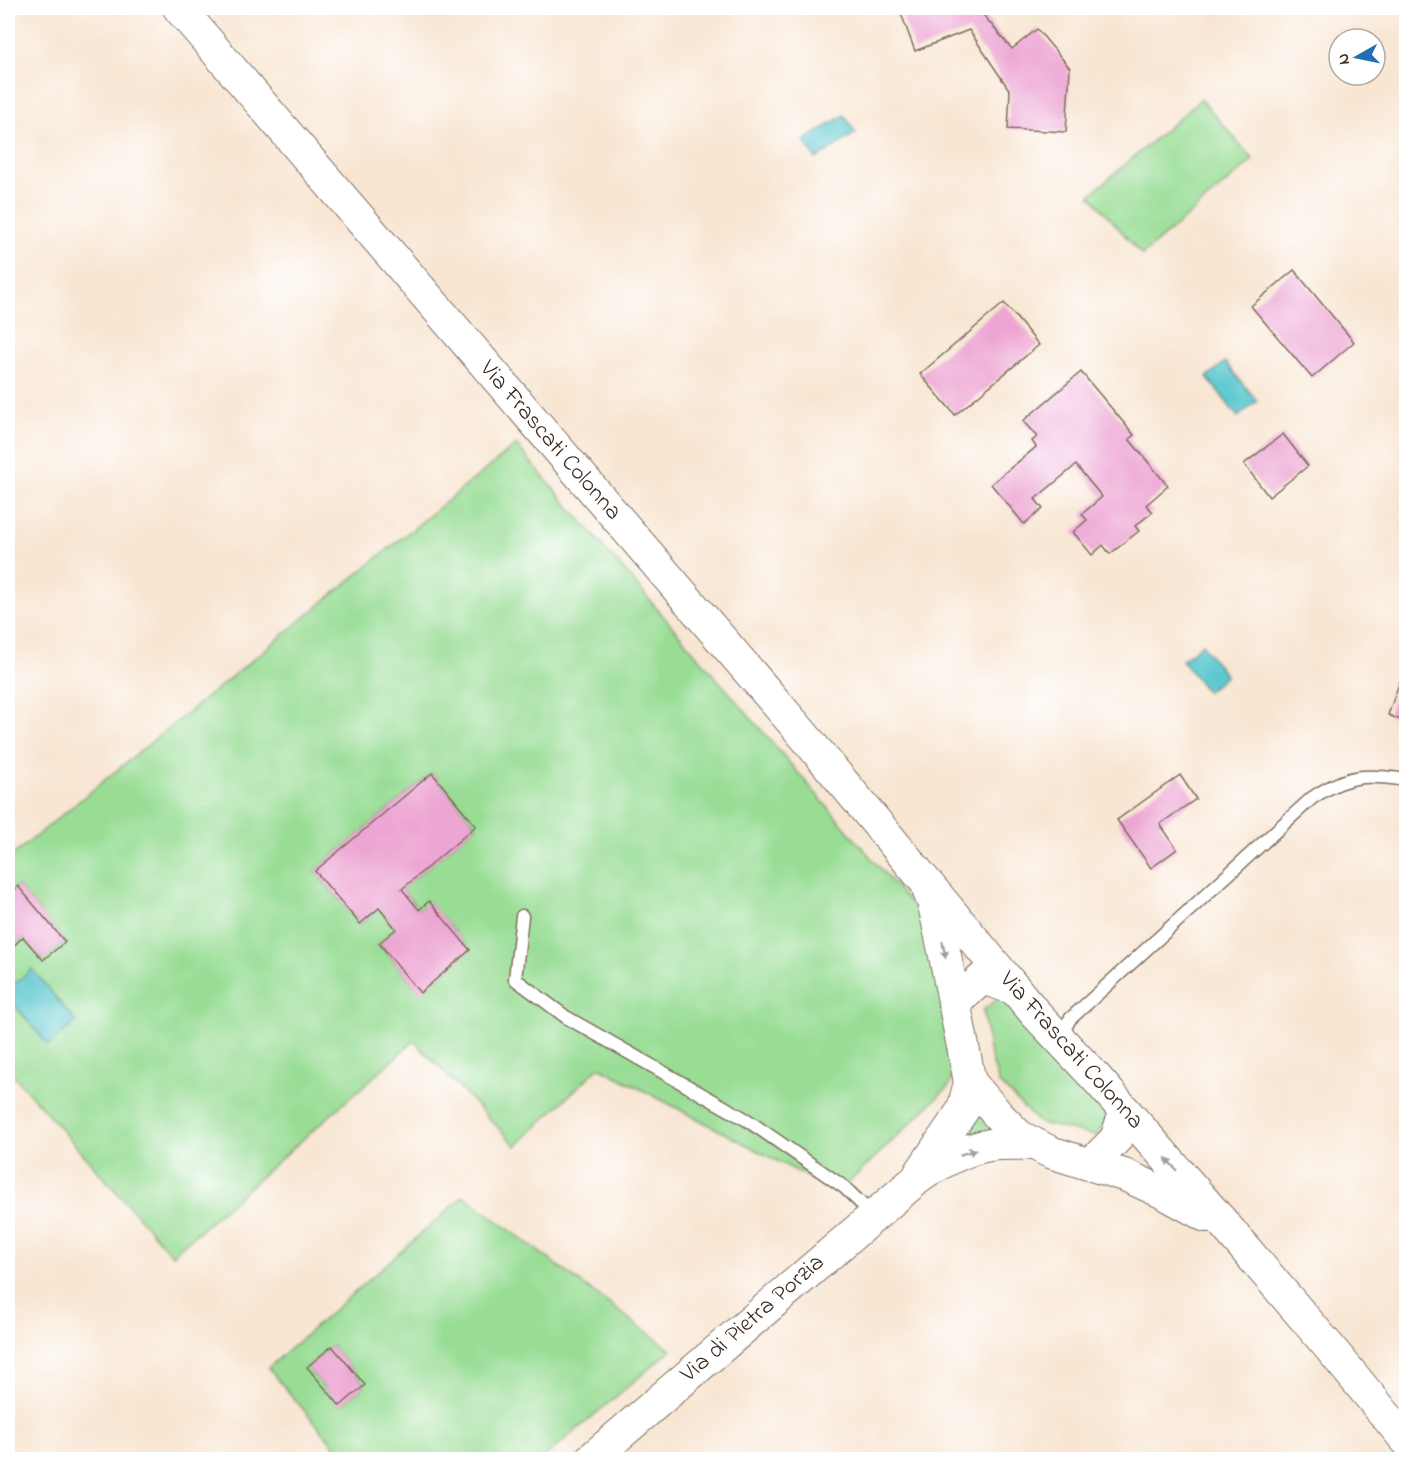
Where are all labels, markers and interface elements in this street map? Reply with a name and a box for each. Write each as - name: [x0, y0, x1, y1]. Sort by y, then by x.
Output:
- north arrow: [1327, 27, 1387, 87]
- text: N: [1331, 52, 1357, 66]
- street label: Via Frascati Colonna: [470, 353, 630, 529]
- one-way arrow: [940, 941, 949, 960]
- street label: Via Frascati Colonna: [990, 963, 1152, 1138]
- one-way arrow: [959, 1147, 977, 1156]
- one-way arrow: [1165, 1157, 1178, 1172]
- street label: Via di Pietra Porzia: [672, 1246, 833, 1392]

